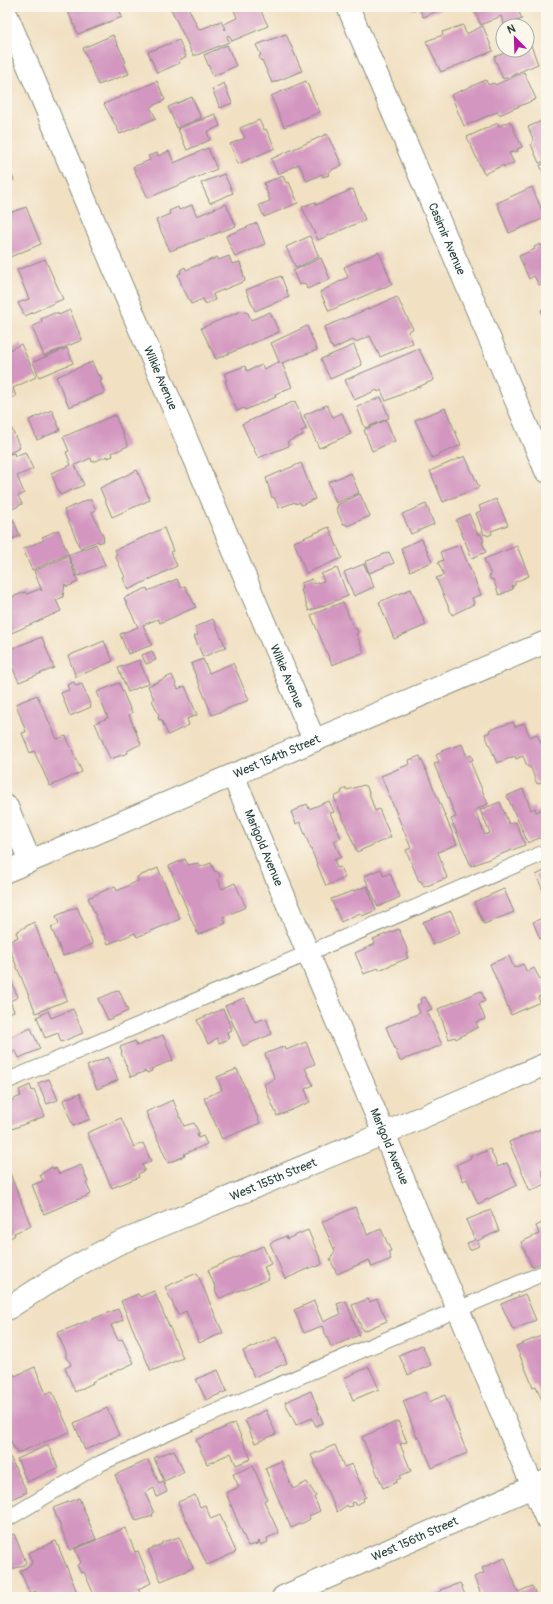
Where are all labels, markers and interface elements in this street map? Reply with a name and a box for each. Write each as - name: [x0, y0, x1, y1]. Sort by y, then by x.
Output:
- north arrow: [495, 18, 535, 58]
- text: N: [505, 22, 518, 37]
- street label: Casimir Avenue: [424, 201, 468, 277]
- street label: Wilkie Avenue: [140, 344, 180, 412]
- street label: Wilkie Avenue: [266, 642, 307, 711]
- street label: West 154th Street: [231, 732, 323, 782]
- street label: Marigold Avenue: [240, 808, 286, 889]
- street label: Marigold Avenue: [366, 1106, 412, 1187]
- street label: West 155th Street: [228, 1155, 319, 1204]
- street label: West 156th Street: [369, 1514, 461, 1565]

